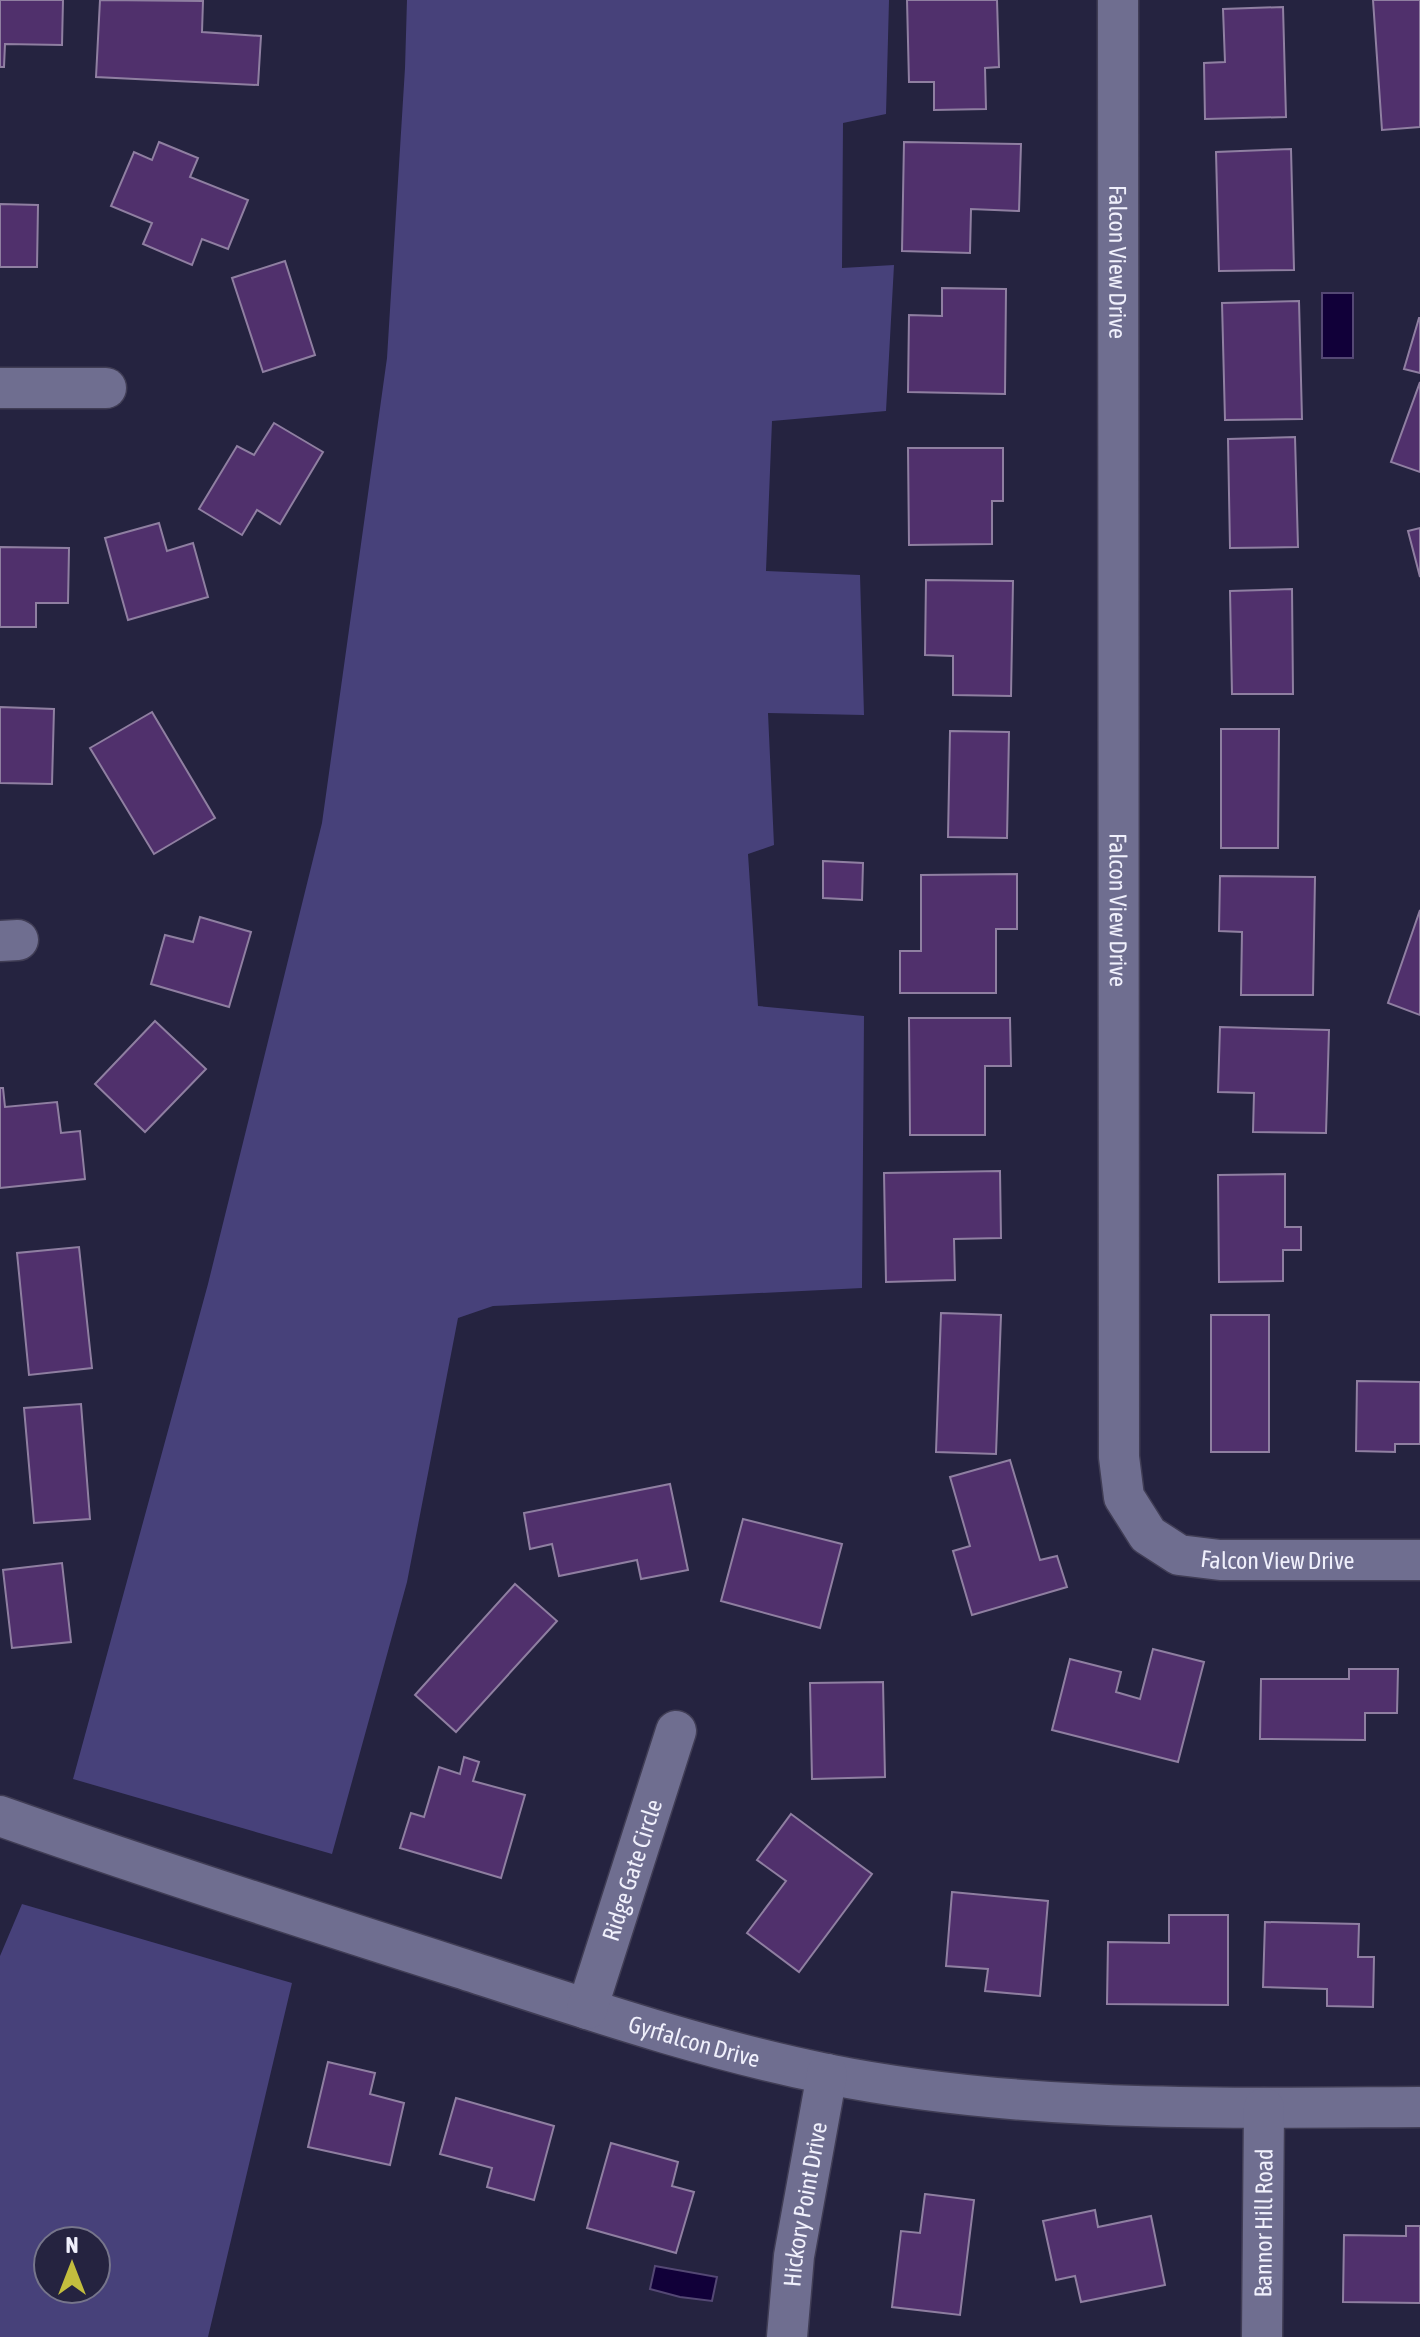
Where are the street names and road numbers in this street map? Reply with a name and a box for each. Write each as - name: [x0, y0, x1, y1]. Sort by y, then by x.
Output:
- street label: Falcon View Drive: [1105, 185, 1132, 339]
- street label: Falcon View Drive: [1105, 833, 1132, 987]
- street label: Falcon View Drive: [1199, 1544, 1354, 1574]
- street label: Ridge Gate Circle: [596, 1796, 667, 1944]
- street label: Gyrfalcon Drive: [626, 2009, 763, 2072]
- street label: Hickory Point Drive: [778, 2120, 832, 2288]
- street label: Bannor Hill Road: [1249, 2148, 1277, 2298]

